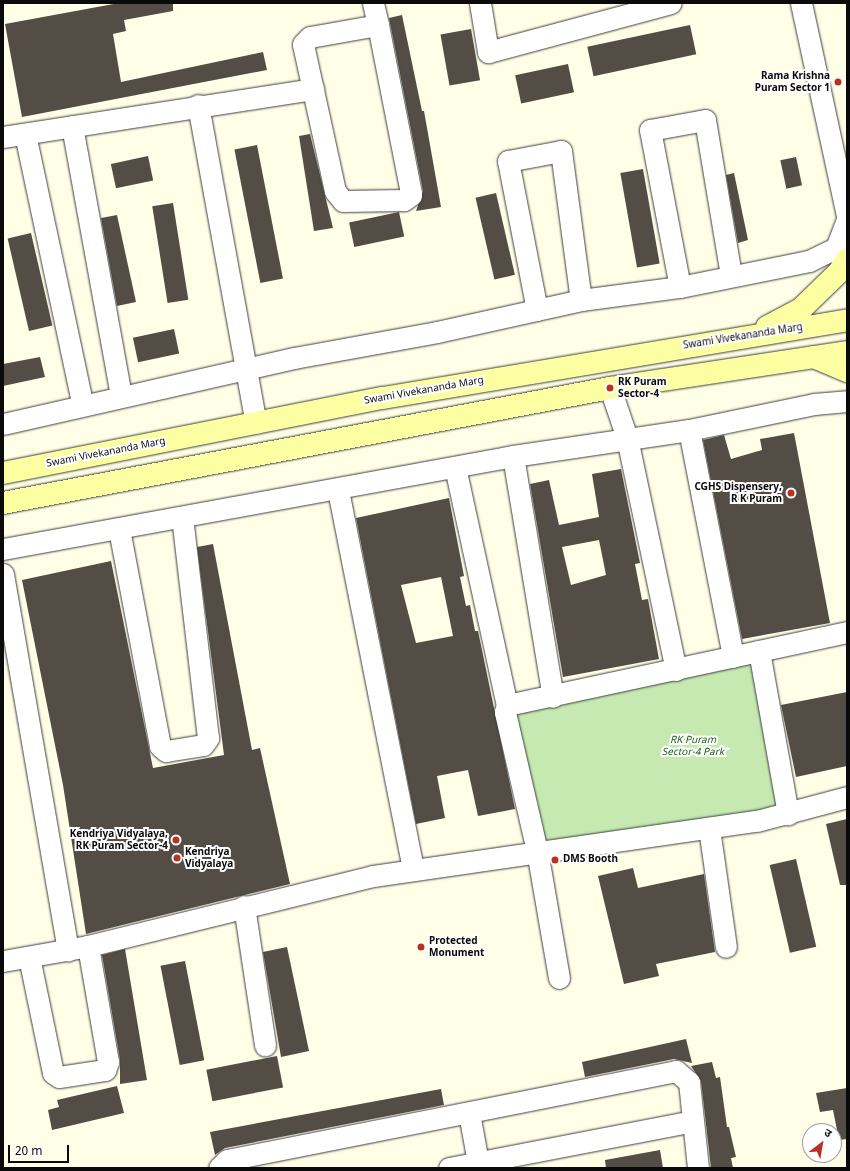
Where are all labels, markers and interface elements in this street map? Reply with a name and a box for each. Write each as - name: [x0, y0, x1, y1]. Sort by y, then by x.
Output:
- place label: Rama Krishna Puram Sector 1: [755, 70, 830, 94]
- marker: Rama Krishna Puram Sector 1: [833, 77, 843, 87]
- street label: Swami Vivekananda Marg: [682, 322, 804, 352]
- street label: Swami Vivekananda Marg: [363, 375, 485, 407]
- place label: RK Puram Sector-4: [618, 376, 666, 400]
- marker: RK Puram Sector-4: [605, 383, 615, 393]
- street label: Swami Vivekananda Marg: [46, 436, 166, 470]
- place label: CGHS Dispensery, R K Puram: [694, 481, 782, 504]
- marker: CGHS Dispensery, R K Puram: [785, 487, 797, 499]
- park label: RK Puram Sector-4 Park: [662, 734, 724, 758]
- place label: Kendriya Vidyalaya, RK Puram Sector-4: [70, 828, 168, 852]
- marker: Kendriya Vidyalaya, RK Puram Sector-4: [171, 835, 181, 845]
- place label: Kendriya Vidyalaya: [185, 846, 233, 870]
- marker: Kendriya Vidyalaya: [172, 853, 182, 863]
- place label: DMS Booth: [563, 854, 618, 866]
- marker: DMS Booth: [550, 855, 560, 865]
- place label: Protected Monument: [429, 935, 484, 958]
- marker: Protected Monument: [416, 942, 426, 952]
- north arrow: [802, 1123, 842, 1163]
- text: उ: [821, 1126, 834, 1141]
- scale bar: [10, 1137, 71, 1163]
- text: 20 m: [15, 1144, 43, 1160]

